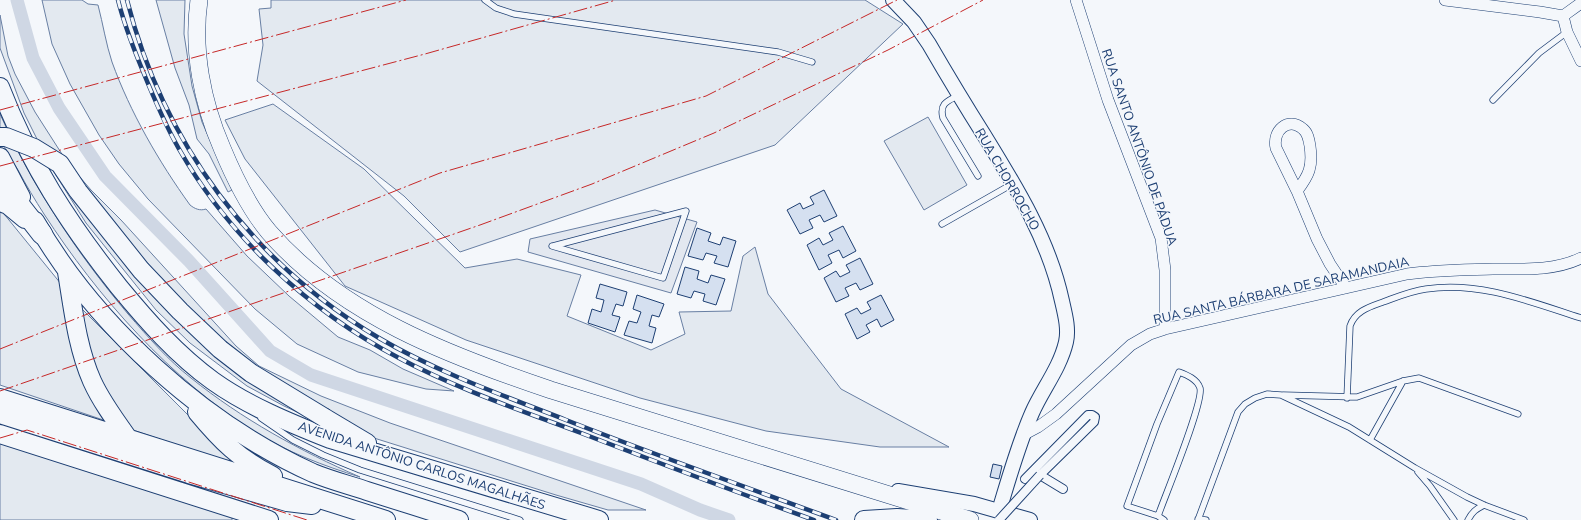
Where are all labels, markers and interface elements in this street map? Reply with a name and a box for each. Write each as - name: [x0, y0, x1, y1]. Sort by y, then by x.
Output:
- street label: RUA SANTO ANTÔNIO DE PÁDUA: [1097, 46, 1182, 249]
- street label: RUA CHORROCHO: [970, 125, 1044, 234]
- street label: RUA SANTA BÁRBARA DE SARAMANDAIA: [1151, 252, 1411, 329]
- street label: AVENIDA ANTÔNIO CARLOS MAGALHÃES: [296, 416, 548, 515]

